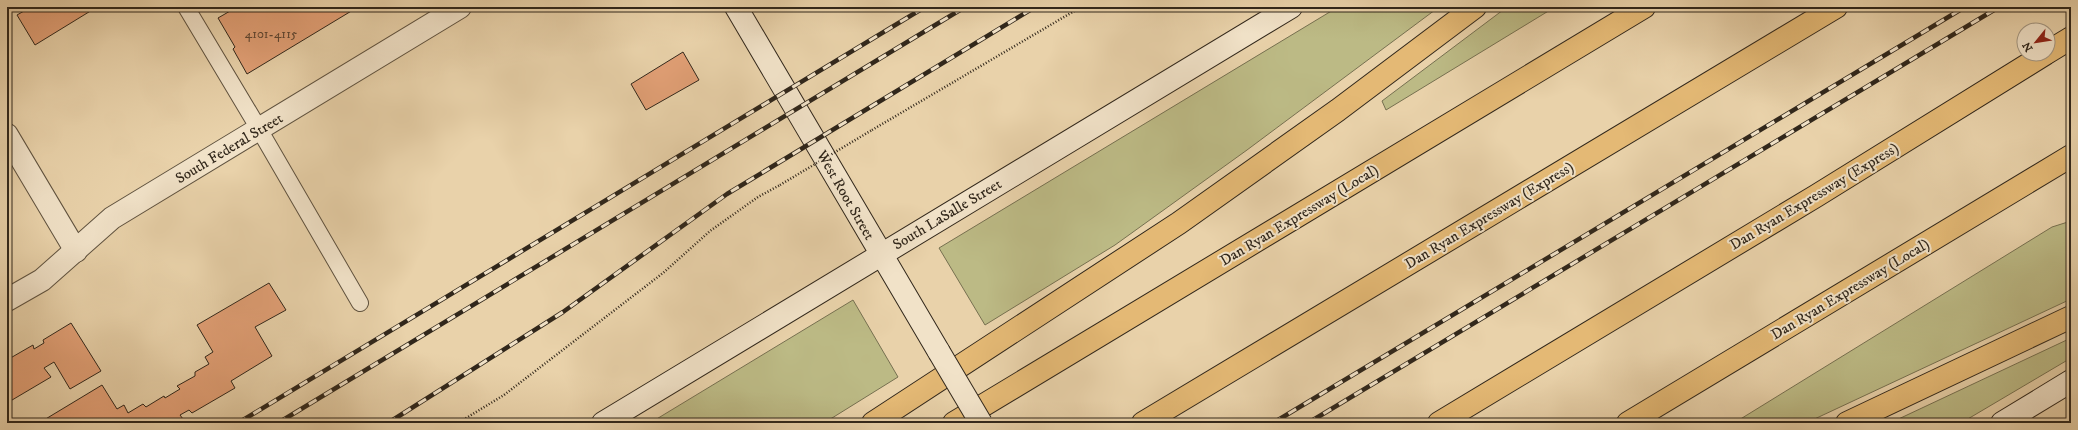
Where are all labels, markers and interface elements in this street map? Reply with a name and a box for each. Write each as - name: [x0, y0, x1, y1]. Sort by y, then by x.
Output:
- north arrow: [2016, 22, 2056, 62]
- house number: 4101-4115: [245, 26, 298, 42]
- text: N: [2020, 39, 2037, 54]
- street label: South Federal Street: [172, 109, 287, 188]
- street label: Dan Ryan Expressway (Express): [1726, 138, 1902, 254]
- street label: West Root Street: [812, 146, 879, 244]
- street label: Dan Ryan Expressway (Express): [1401, 157, 1577, 273]
- street label: Dan Ryan Expressway (Local): [1216, 160, 1382, 270]
- street label: South LaSalle Street: [889, 174, 1005, 254]
- street label: Dan Ryan Expressway (Local): [1767, 234, 1933, 344]

